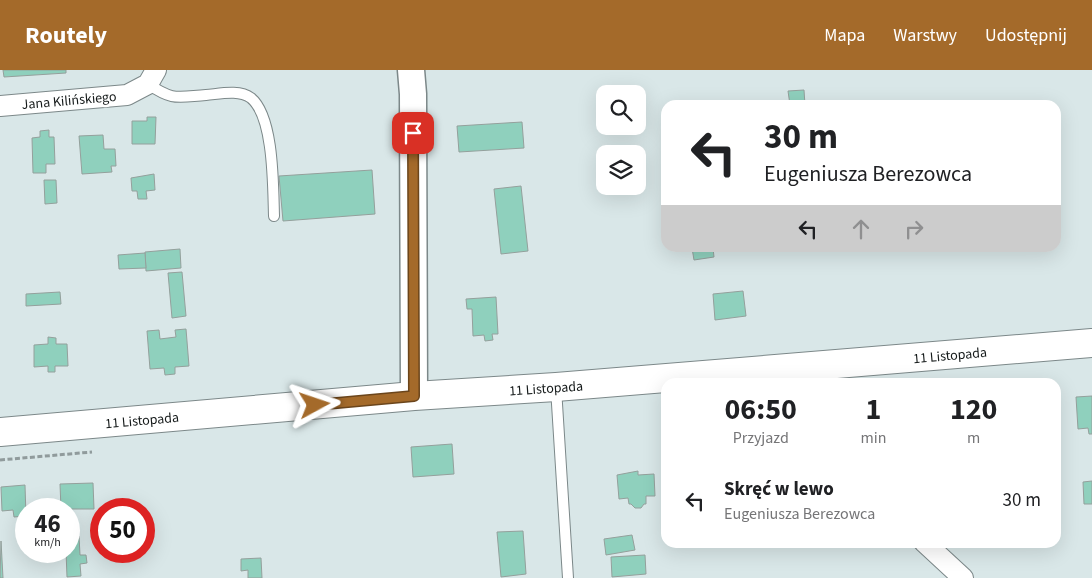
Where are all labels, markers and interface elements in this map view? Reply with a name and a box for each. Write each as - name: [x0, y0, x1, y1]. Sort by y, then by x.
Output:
- text: Routely: [25, 18, 107, 53]
- text: Mapa: [824, 23, 865, 48]
- text: Warstwy: [893, 23, 957, 48]
- text: Udostępnij: [985, 23, 1067, 48]
- map controls: [596, 85, 646, 195]
- button: search: [596, 85, 646, 135]
- street label: Jana Kilińskiego: [21, 87, 117, 115]
- pin: [392, 112, 434, 154]
- text: 30 m: [764, 112, 838, 162]
- icon: arrive: [399, 119, 427, 147]
- icon: left: [681, 120, 746, 185]
- button: layers: [596, 145, 646, 195]
- text: Eugeniusza Berezowca: [764, 158, 972, 190]
- icon: left: [794, 215, 822, 243]
- icon: ahead: [847, 215, 875, 243]
- icon: right: [900, 215, 928, 243]
- street label: 11 Listopada: [912, 343, 988, 369]
- street label: 11 Listopada: [508, 376, 584, 402]
- position arrow: [288, 378, 340, 430]
- text: 06:50: [725, 388, 797, 431]
- text: 1: [865, 388, 881, 431]
- text: 120: [950, 388, 997, 431]
- street label: 11 Listopada: [104, 408, 180, 434]
- text: Przyjazd: [733, 427, 789, 449]
- text: min: [860, 427, 886, 449]
- text: m: [967, 427, 980, 449]
- text: Skręć w lewo: [724, 476, 834, 503]
- icon: left: [681, 487, 709, 515]
- text: 30 m: [1003, 487, 1041, 514]
- speed limit sign: 50: [90, 498, 155, 563]
- text: Eugeniusza Berezowca: [724, 503, 875, 525]
- text: 46: [34, 506, 61, 542]
- text: km/h: [34, 534, 61, 551]

